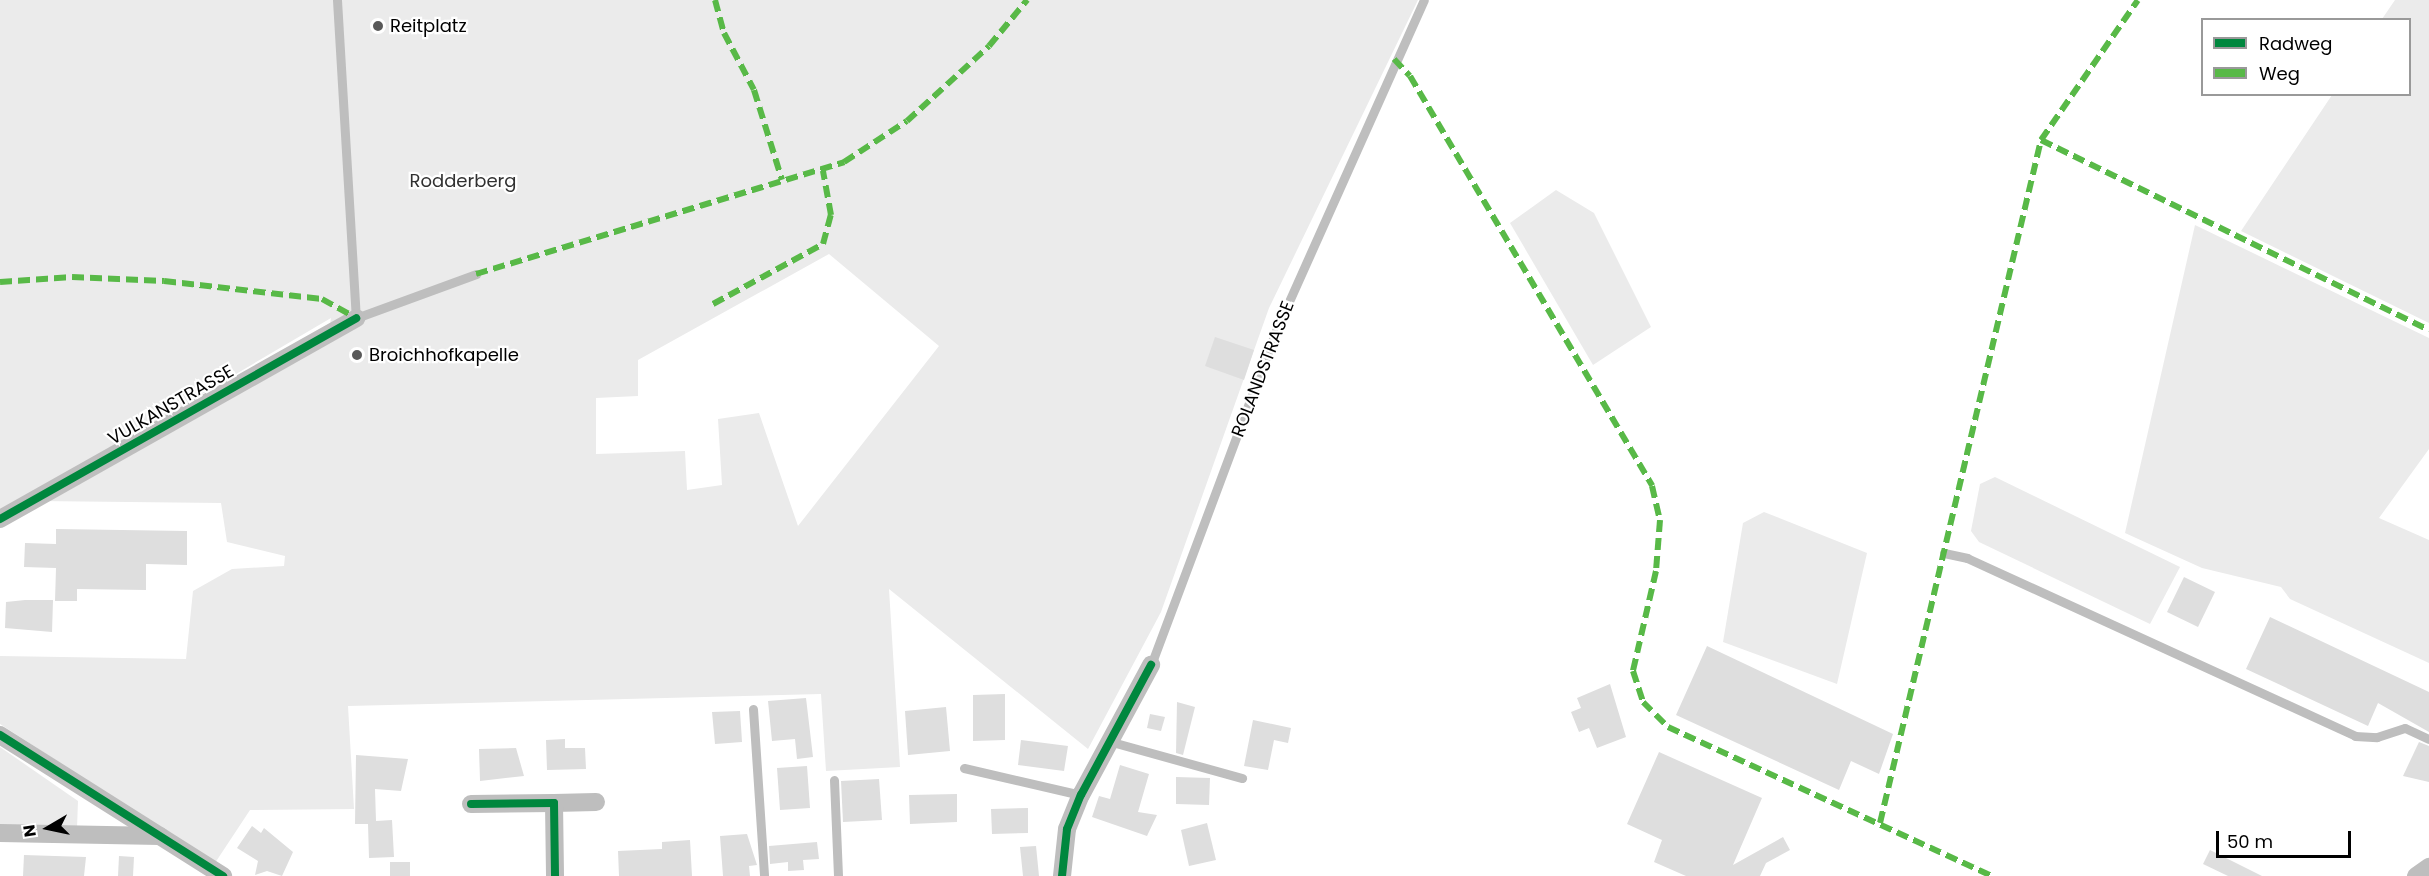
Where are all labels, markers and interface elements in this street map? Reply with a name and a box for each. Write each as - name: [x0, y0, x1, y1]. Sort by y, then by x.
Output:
- place label: Reitplatz: [390, 15, 467, 37]
- legend: [2201, 18, 2411, 96]
- marker: Reitplatz: [371, 19, 385, 33]
- text: Radweg: [2259, 31, 2332, 56]
- text: Weg: [2259, 61, 2300, 86]
- park label: Rodderberg: [410, 170, 516, 192]
- street label: ROLANDSTRASSE: [1227, 298, 1299, 440]
- place label: Broichhofkapelle: [369, 344, 519, 366]
- marker: Broichhofkapelle: [350, 348, 364, 362]
- street label: VULKANSTRASSE: [104, 360, 238, 450]
- north arrow: [18, 798, 78, 858]
- scale bar: [2219, 819, 2354, 857]
- text: N: [17, 823, 42, 839]
- text: 50 m: [2227, 829, 2273, 854]

